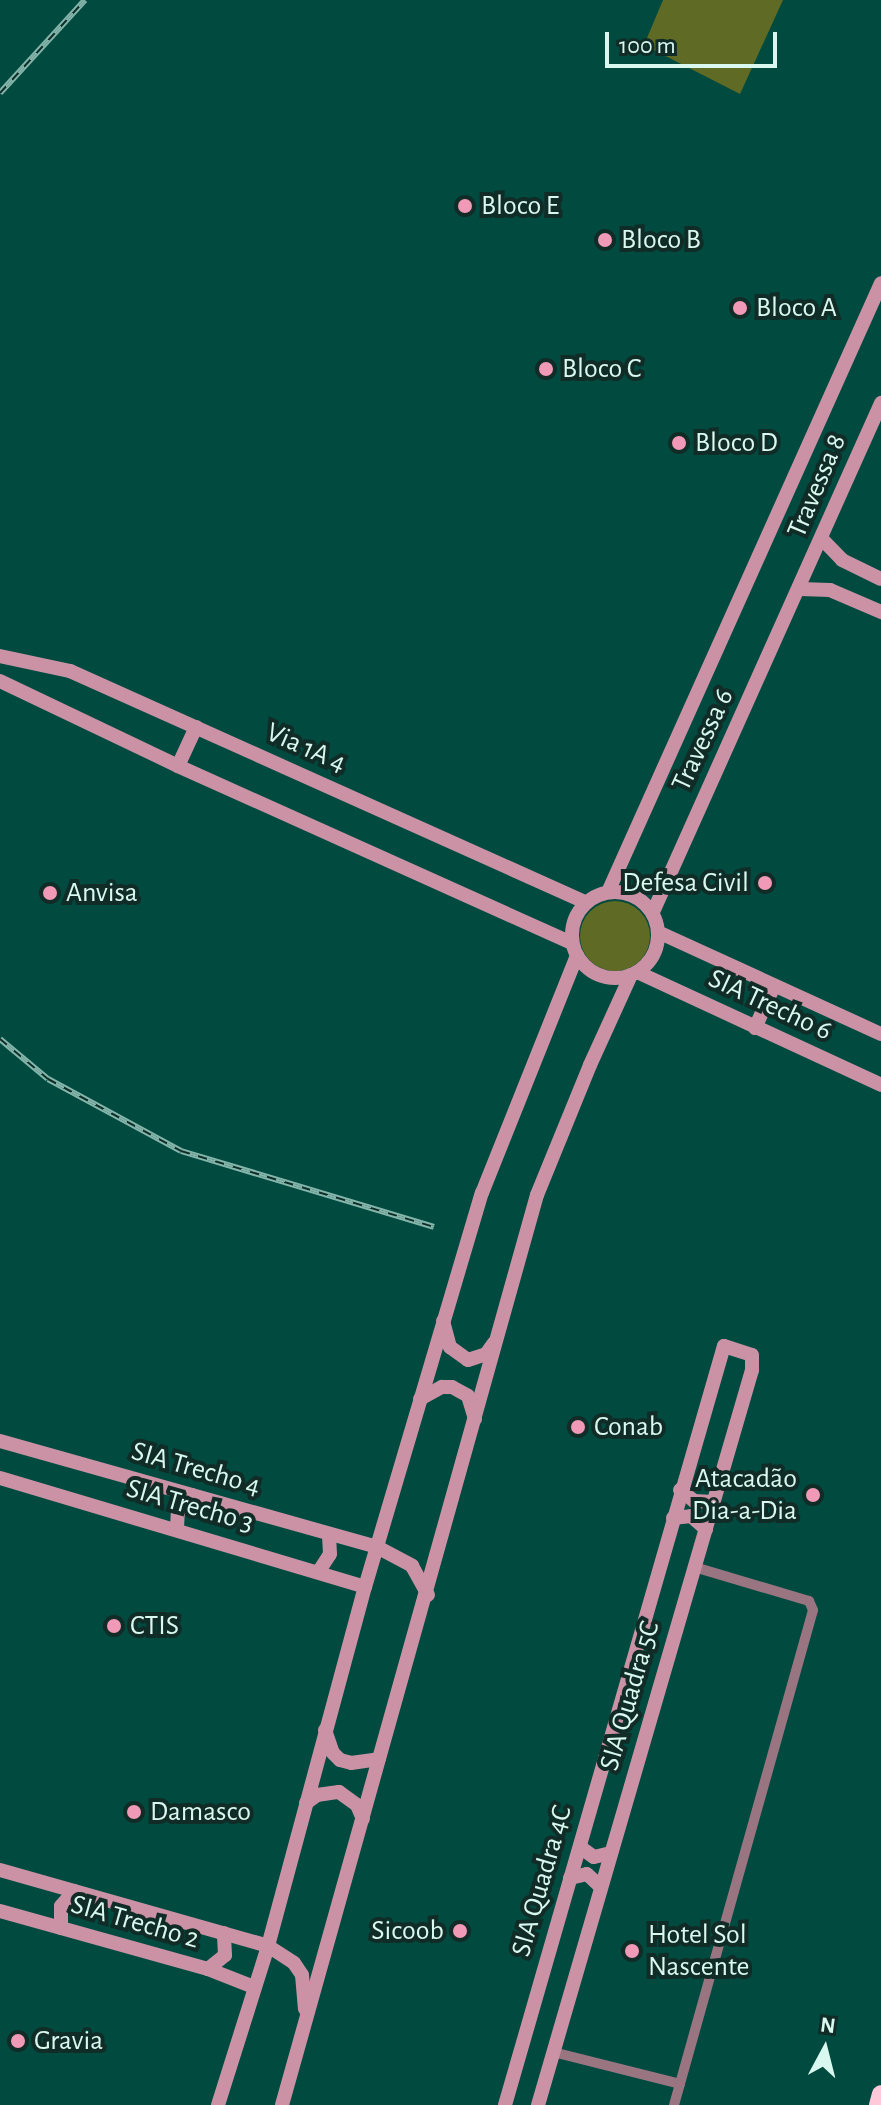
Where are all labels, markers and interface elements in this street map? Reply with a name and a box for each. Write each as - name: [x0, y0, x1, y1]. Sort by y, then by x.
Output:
- scale bar: [609, 16, 781, 66]
- text: 100 m: [619, 34, 676, 58]
- place label: Bloco E: [481, 189, 559, 223]
- marker: Bloco E: [456, 197, 474, 215]
- place label: Bloco B: [621, 223, 701, 257]
- marker: Bloco B: [596, 231, 614, 249]
- place label: Bloco A: [756, 291, 837, 325]
- marker: Bloco A: [731, 299, 749, 317]
- place label: Bloco C: [562, 352, 641, 386]
- marker: Bloco C: [537, 360, 555, 378]
- place label: Bloco D: [695, 426, 778, 460]
- street label: Travessa 8: [780, 429, 854, 543]
- marker: Bloco D: [670, 434, 688, 452]
- street label: Travessa 6: [665, 683, 741, 797]
- street label: Via 1A 4: [261, 716, 351, 780]
- place label: Defesa Civil: [622, 866, 749, 900]
- marker: Defesa Civil: [756, 874, 774, 892]
- place label: Anvisa: [66, 876, 138, 910]
- marker: Anvisa: [41, 884, 59, 902]
- street label: SIA Trecho 6: [703, 962, 837, 1048]
- place label: Conab: [594, 1410, 663, 1444]
- marker: Conab: [569, 1418, 587, 1436]
- street label: SIA Trecho 4: [128, 1435, 264, 1503]
- place label: Atacadão Dia-a-Dia: [692, 1462, 797, 1528]
- street label: SIA Trecho 3: [123, 1472, 257, 1540]
- marker: Atacadão Dia-a-Dia: [804, 1486, 822, 1504]
- place label: CTIS: [130, 1609, 179, 1643]
- marker: CTIS: [105, 1617, 123, 1635]
- street label: SIA Quadra 5C: [593, 1618, 667, 1774]
- place label: Damasco: [150, 1795, 251, 1829]
- street label: SIA Quadra 4C: [504, 1802, 580, 1960]
- marker: Damasco: [125, 1803, 143, 1821]
- street label: SIA Trecho 2: [67, 1888, 203, 1956]
- place label: Sicoob: [371, 1914, 444, 1948]
- place label: Hotel Sol Nascente: [648, 1918, 749, 1984]
- marker: Sicoob: [451, 1922, 469, 1940]
- marker: Hotel Sol Nascente: [623, 1942, 641, 1960]
- north arrow: [785, 2009, 865, 2089]
- text: N: [819, 2013, 837, 2037]
- place label: Gravia: [34, 2024, 103, 2058]
- marker: Gravia: [9, 2032, 27, 2050]

